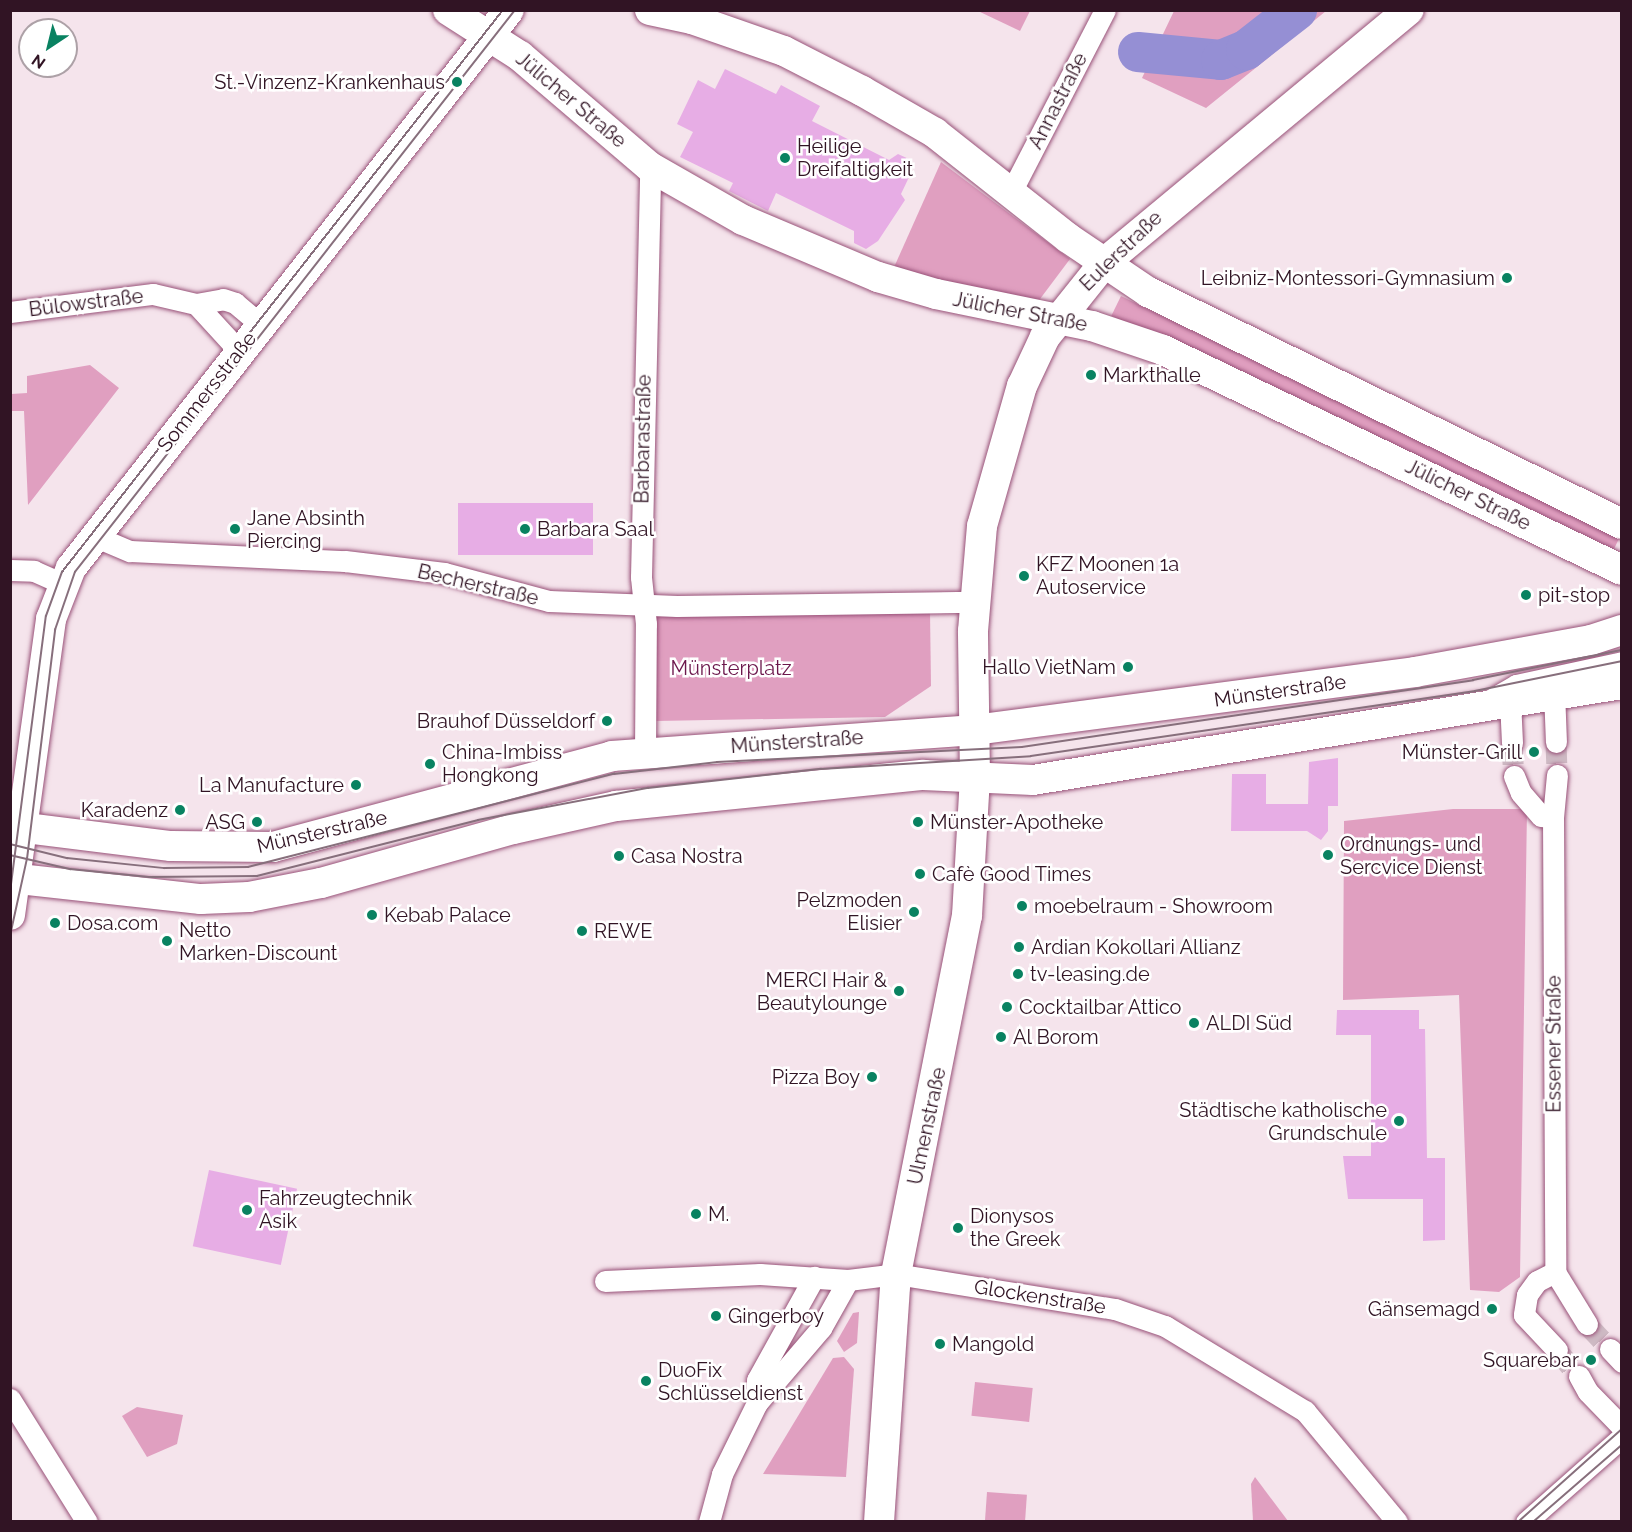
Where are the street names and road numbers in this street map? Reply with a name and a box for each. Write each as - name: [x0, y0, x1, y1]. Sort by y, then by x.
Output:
- street label: Jülicher Straße: [511, 47, 631, 153]
- street label: Annastraße: [1024, 49, 1092, 153]
- street label: Eulerstraße: [1075, 206, 1167, 296]
- street label: Bülowstraße: [27, 284, 145, 322]
- street label: Jülicher Straße: [950, 287, 1090, 337]
- street label: Sommersstraße: [153, 327, 261, 457]
- street label: Barbarastraße: [630, 374, 656, 504]
- street label: Jülicher Straße: [1401, 454, 1535, 536]
- street label: Becherstraße: [415, 559, 541, 611]
- street label: Münsterstraße: [1212, 670, 1348, 712]
- street label: Münsterstraße: [730, 725, 864, 759]
- street label: Münsterstraße: [254, 805, 390, 859]
- street label: Essener Straße: [1542, 975, 1566, 1113]
- street label: Ulmenstraße: [903, 1065, 951, 1187]
- street label: Glockenstraße: [972, 1275, 1108, 1319]

